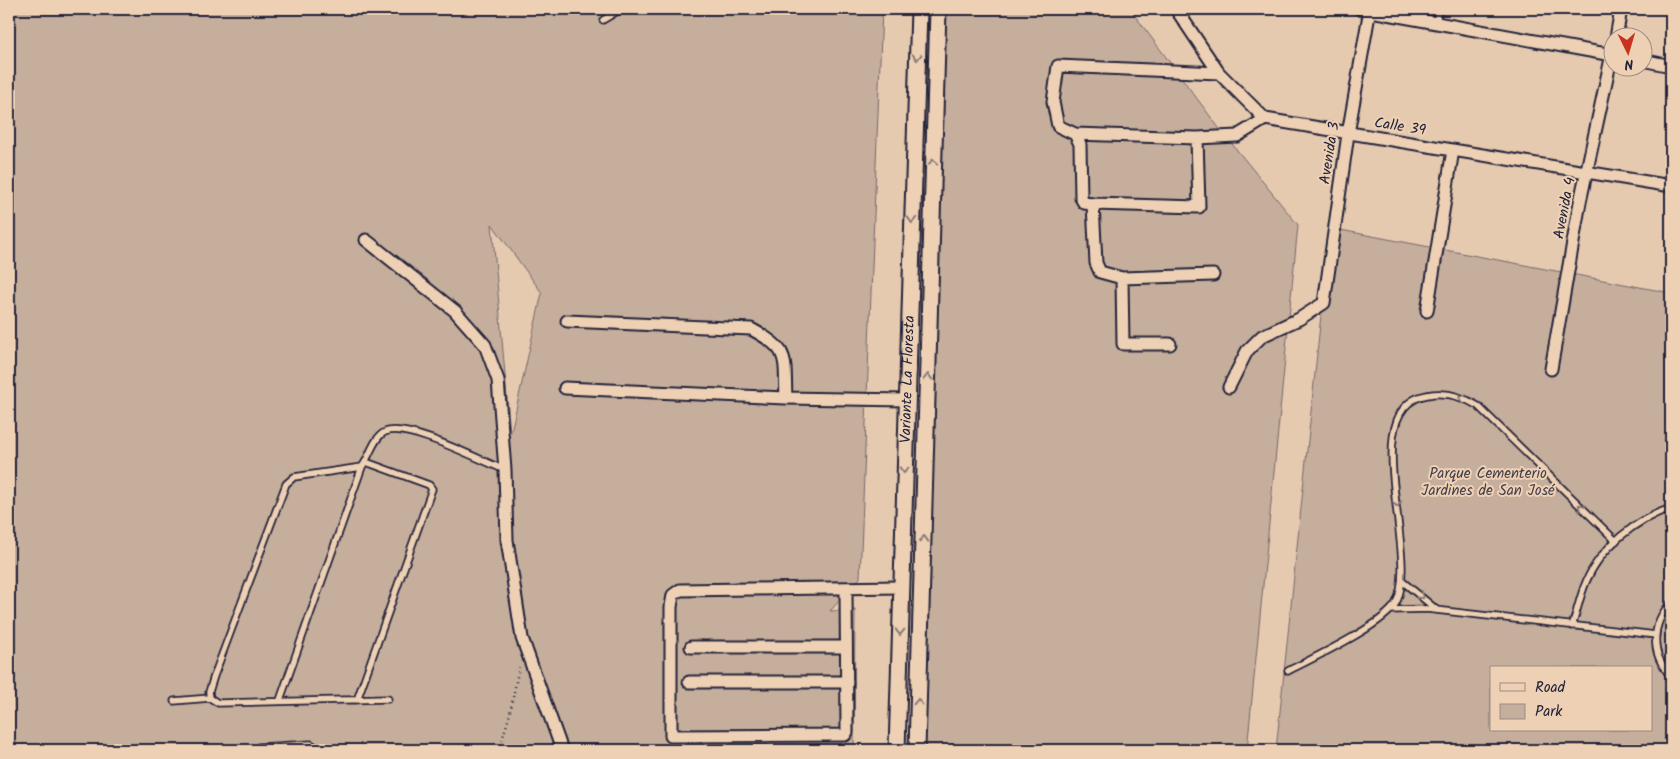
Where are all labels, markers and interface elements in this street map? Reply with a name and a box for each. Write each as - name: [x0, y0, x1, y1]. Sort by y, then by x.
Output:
- north arrow: [1602, 28, 1652, 78]
- text: N: [1624, 53, 1634, 75]
- one-way arrow: [912, 54, 923, 62]
- street label: Calle 39: [1372, 111, 1428, 143]
- street label: Avenida 3: [1313, 120, 1347, 186]
- one-way arrow: [928, 157, 939, 165]
- street label: Avenida 4: [1547, 175, 1583, 241]
- one-way arrow: [906, 216, 917, 224]
- street label: Variante La Floresta: [894, 315, 922, 443]
- one-way arrow: [923, 372, 933, 380]
- one-way arrow: [1458, 394, 1467, 404]
- park label: Parque Cementerio Jardines de San José: [1421, 462, 1556, 503]
- one-way arrow: [899, 466, 909, 474]
- one-way arrow: [1391, 500, 1402, 508]
- one-way arrow: [1578, 504, 1587, 513]
- one-way arrow: [918, 535, 929, 543]
- one-way arrow: [1415, 591, 1424, 600]
- one-way arrow: [894, 628, 905, 636]
- legend: [1490, 666, 1652, 732]
- text: Road: [1535, 676, 1566, 700]
- one-way arrow: [913, 697, 923, 705]
- text: Park: [1535, 700, 1563, 724]

